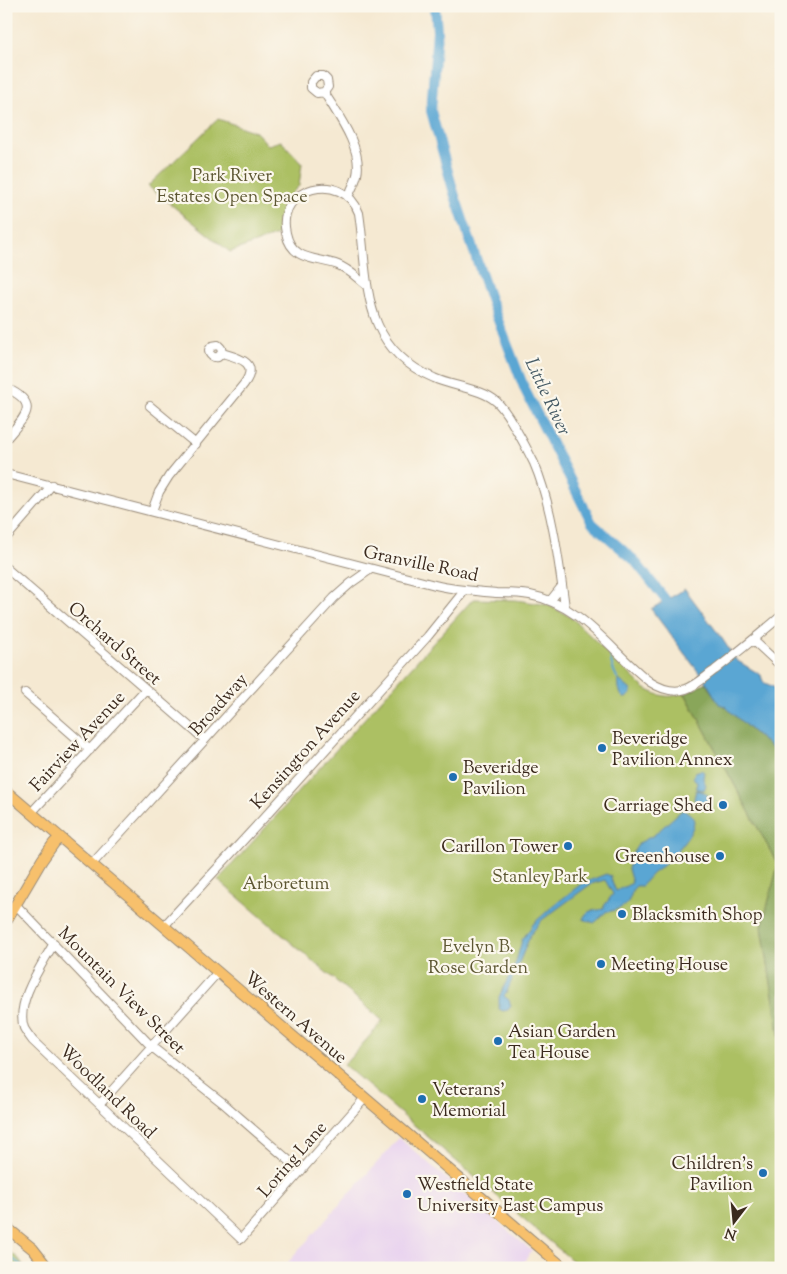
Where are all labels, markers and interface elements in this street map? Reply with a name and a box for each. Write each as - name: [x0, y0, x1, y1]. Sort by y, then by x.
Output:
- park label: Park River Estates Open Space: [156, 164, 308, 211]
- water label: Little River: [517, 354, 577, 441]
- street label: Granville Road: [361, 540, 480, 590]
- street label: Orchard Street: [61, 597, 166, 692]
- street label: Broadway: [184, 668, 255, 742]
- street label: Kensington Avenue: [246, 685, 367, 816]
- street label: Fairview Avenue: [25, 686, 132, 799]
- place label: Beveridge Pavilion Annex: [612, 727, 733, 774]
- marker: Beveridge Pavilion Annex: [596, 742, 608, 754]
- place label: Beveridge Pavilion: [463, 756, 539, 803]
- marker: Beveridge Pavilion: [447, 771, 459, 783]
- place label: Carriage Shed: [603, 794, 713, 820]
- marker: Carriage Shed: [717, 799, 729, 811]
- place label: Carillon Tower: [441, 835, 558, 861]
- marker: Carillon Tower: [562, 840, 574, 852]
- place label: Greenhouse: [615, 845, 710, 871]
- marker: Greenhouse: [714, 850, 726, 862]
- park label: Stanley Park: [492, 865, 588, 891]
- park label: Arboretum: [243, 872, 330, 898]
- place label: Blacksmith Shop: [632, 903, 762, 929]
- marker: Blacksmith Shop: [616, 908, 628, 920]
- street label: Mountain View Street: [51, 922, 190, 1061]
- park label: Evelyn B. Rose Garden: [428, 935, 528, 982]
- place label: Meeting House: [611, 953, 728, 979]
- marker: Meeting House: [595, 958, 607, 970]
- street label: Western Avenue: [237, 966, 352, 1071]
- place label: Asian Garden Tea House: [508, 1020, 616, 1067]
- marker: Asian Garden Tea House: [492, 1035, 504, 1047]
- street label: Woodland Road: [52, 1039, 161, 1146]
- place label: Veterans' Memorial: [432, 1078, 506, 1125]
- marker: Veterans' Memorial: [416, 1093, 428, 1105]
- street label: Loring Lane: [253, 1116, 334, 1204]
- place label: Children's Pavilion: [671, 1152, 753, 1199]
- marker: Children's Pavilion: [757, 1167, 769, 1179]
- place label: Westfield State University East Campus: [417, 1173, 603, 1220]
- marker: Westfield State University East Campus: [401, 1188, 413, 1200]
- north arrow: [710, 1196, 760, 1246]
- text: N: [723, 1221, 739, 1244]

